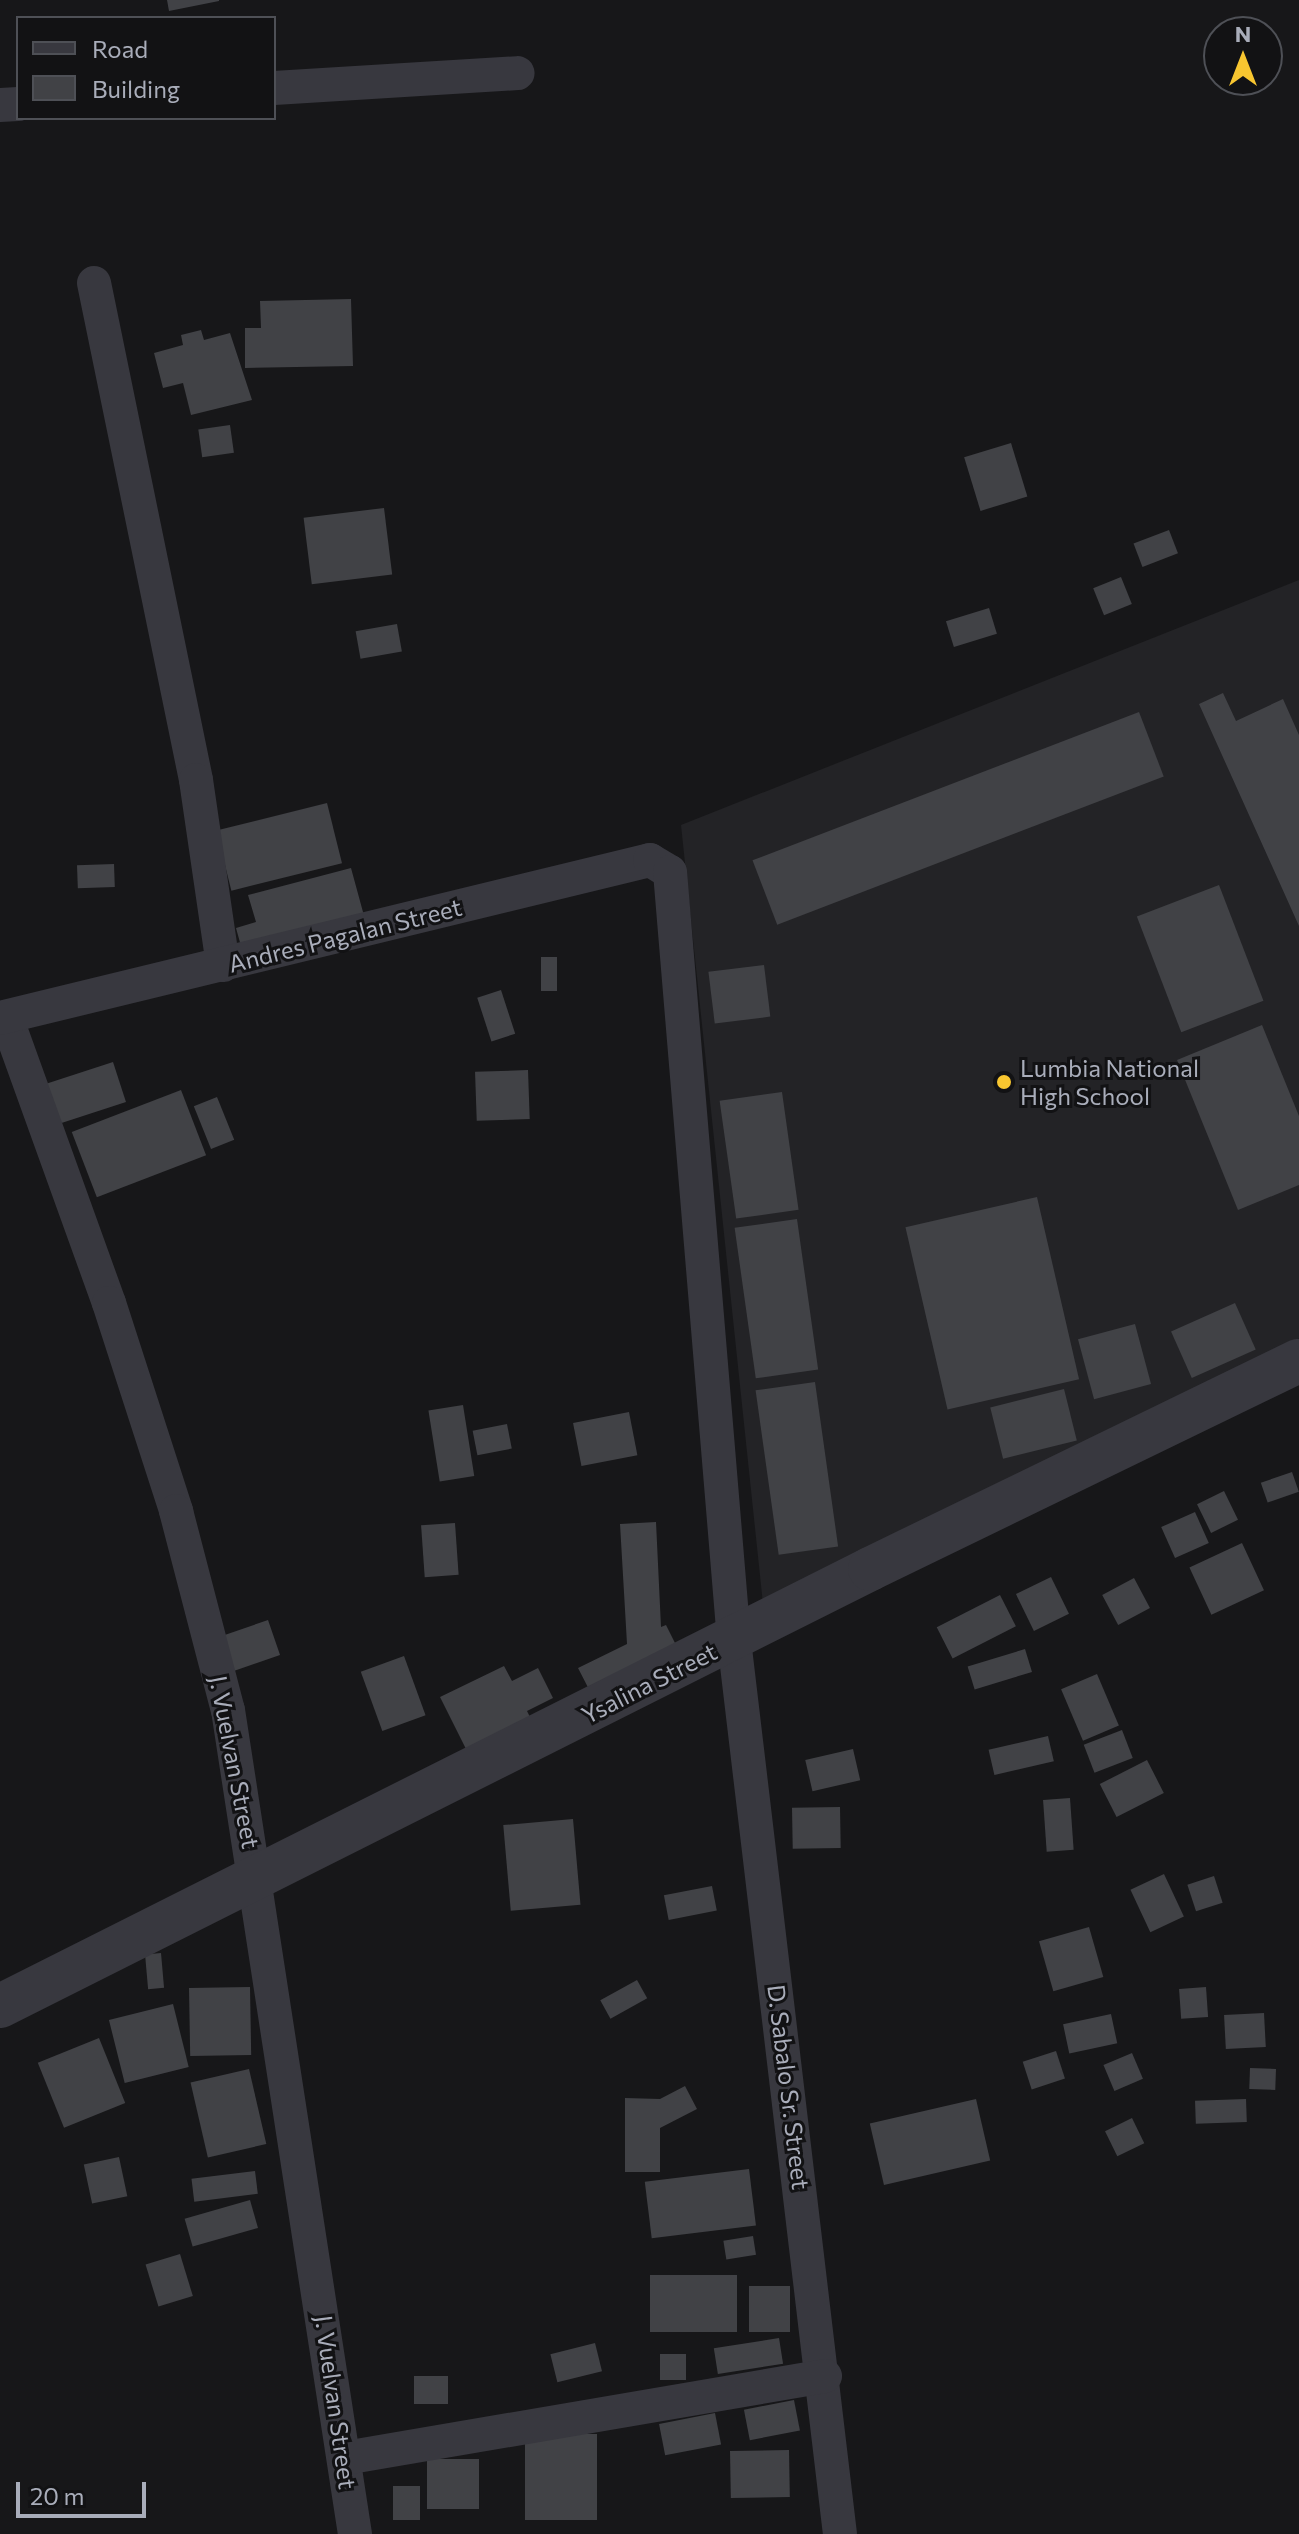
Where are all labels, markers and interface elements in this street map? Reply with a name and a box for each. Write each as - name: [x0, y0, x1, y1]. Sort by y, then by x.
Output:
- legend: [16, 16, 276, 120]
- north arrow: [1203, 16, 1283, 96]
- text: N: [1235, 20, 1251, 47]
- text: Road: [92, 34, 148, 63]
- text: Building: [92, 74, 180, 103]
- street label: Andres Pagalan Street: [225, 892, 465, 978]
- place label: Lumbia National High School: [1020, 1054, 1199, 1110]
- marker: Lumbia National High School: [995, 1073, 1013, 1091]
- street label: Ysalina Street: [577, 1637, 721, 1729]
- street label: J. Vuelvan Street: [204, 1673, 266, 1851]
- street label: D. Sabalo Sr. Street: [762, 1983, 816, 2191]
- street label: J. Vuelvan Street: [310, 2313, 362, 2491]
- scale bar: [20, 2466, 150, 2516]
- text: 20 m: [30, 2481, 84, 2510]

